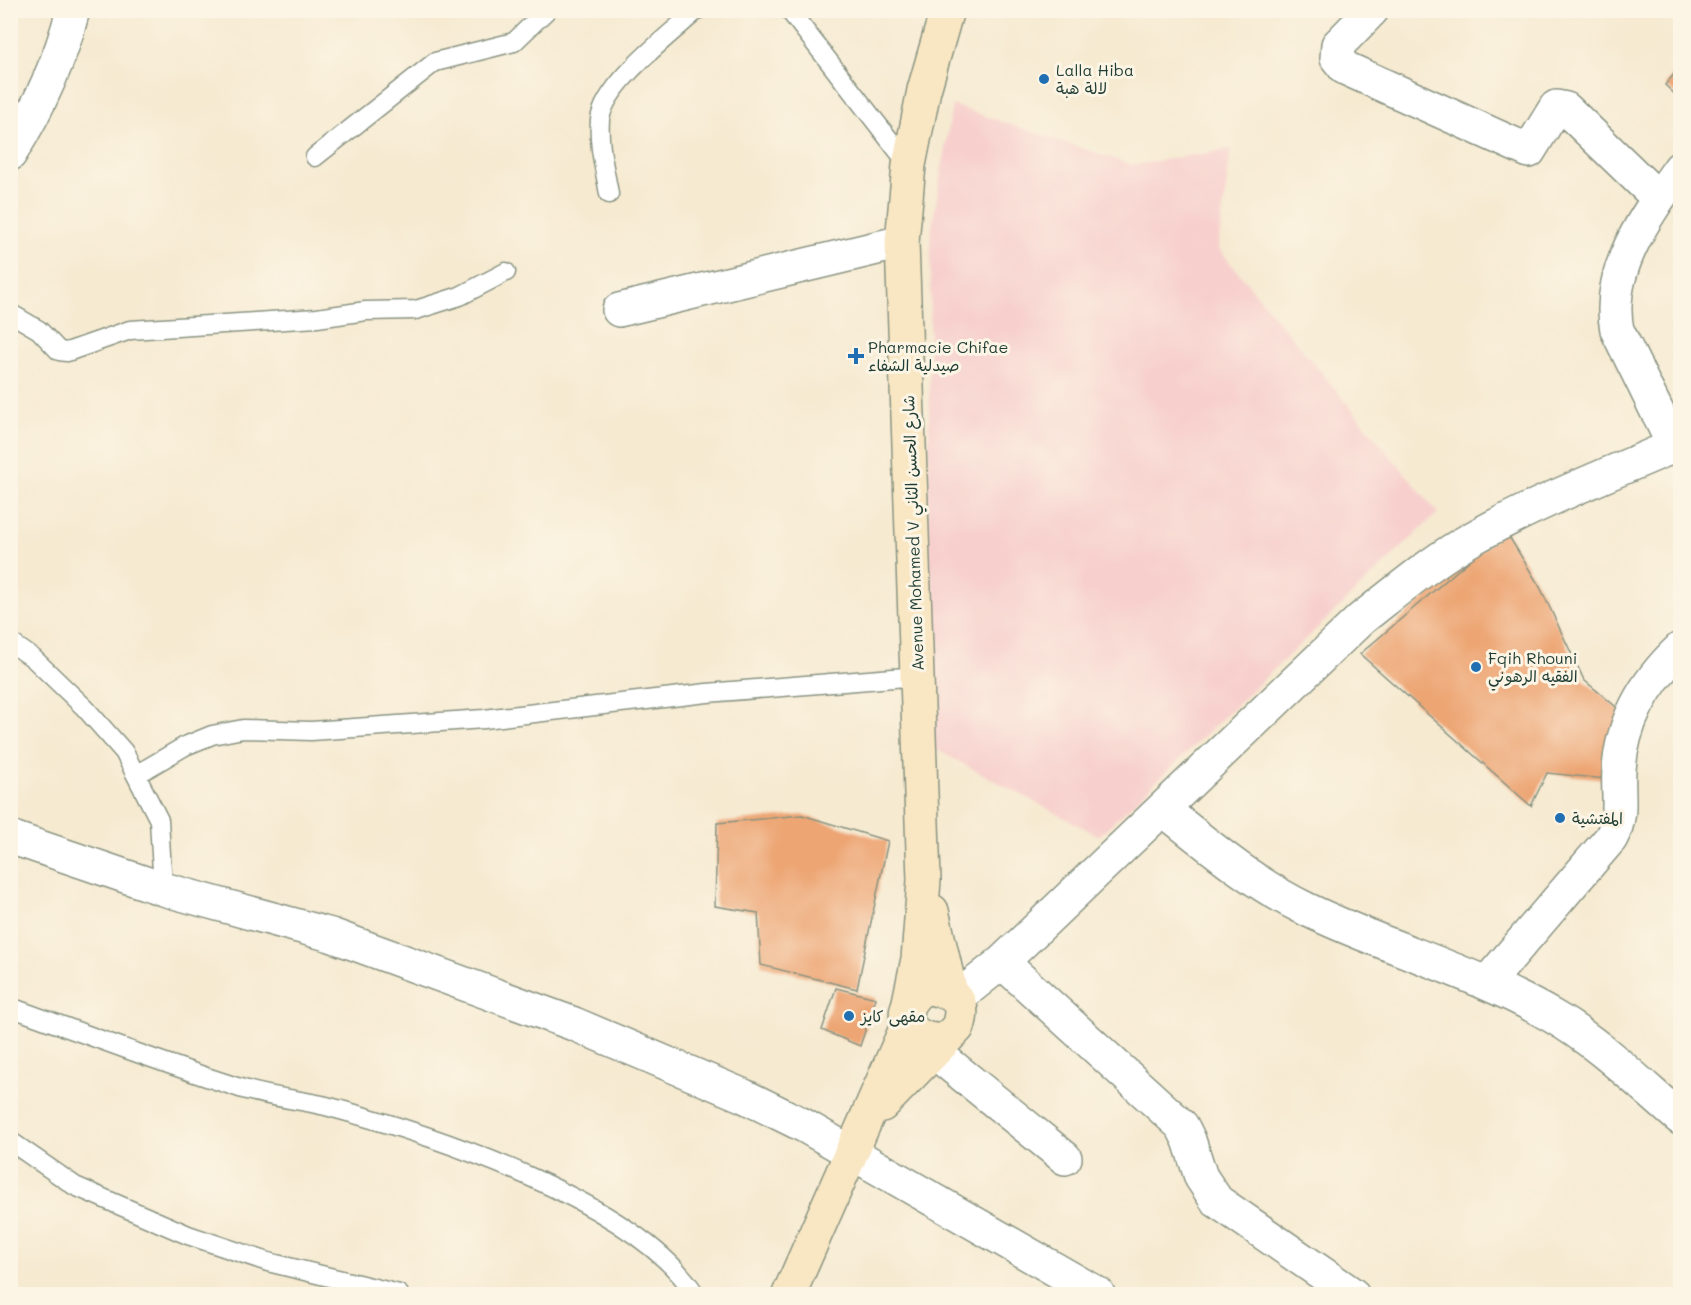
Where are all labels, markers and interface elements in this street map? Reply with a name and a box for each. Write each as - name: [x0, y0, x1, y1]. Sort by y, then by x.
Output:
- place label: Lalla Hiba لالة هبة: [1056, 59, 1134, 98]
- marker: Lalla Hiba لالة هبة: [1037, 72, 1051, 86]
- place label: Pharmacie Chifae صيدلية الشفاء: [868, 336, 1008, 375]
- marker: Pharmacie Chifae صيدلية الشفاء: [849, 349, 863, 363]
- street label: Avenue Mohamed V شارع الحسن الثاني: [897, 395, 933, 671]
- place label: Fqih Rhouni الفقيه الرهوني: [1488, 647, 1578, 691]
- marker: Fqih Rhouni الفقيه الرهوني: [1469, 660, 1483, 674]
- place label: المفتشية: [1572, 807, 1623, 828]
- marker: المفتشية: [1553, 811, 1567, 825]
- place label: مقهى كايز: [859, 1005, 925, 1027]
- marker: مقهى كايز: [842, 1009, 856, 1023]

